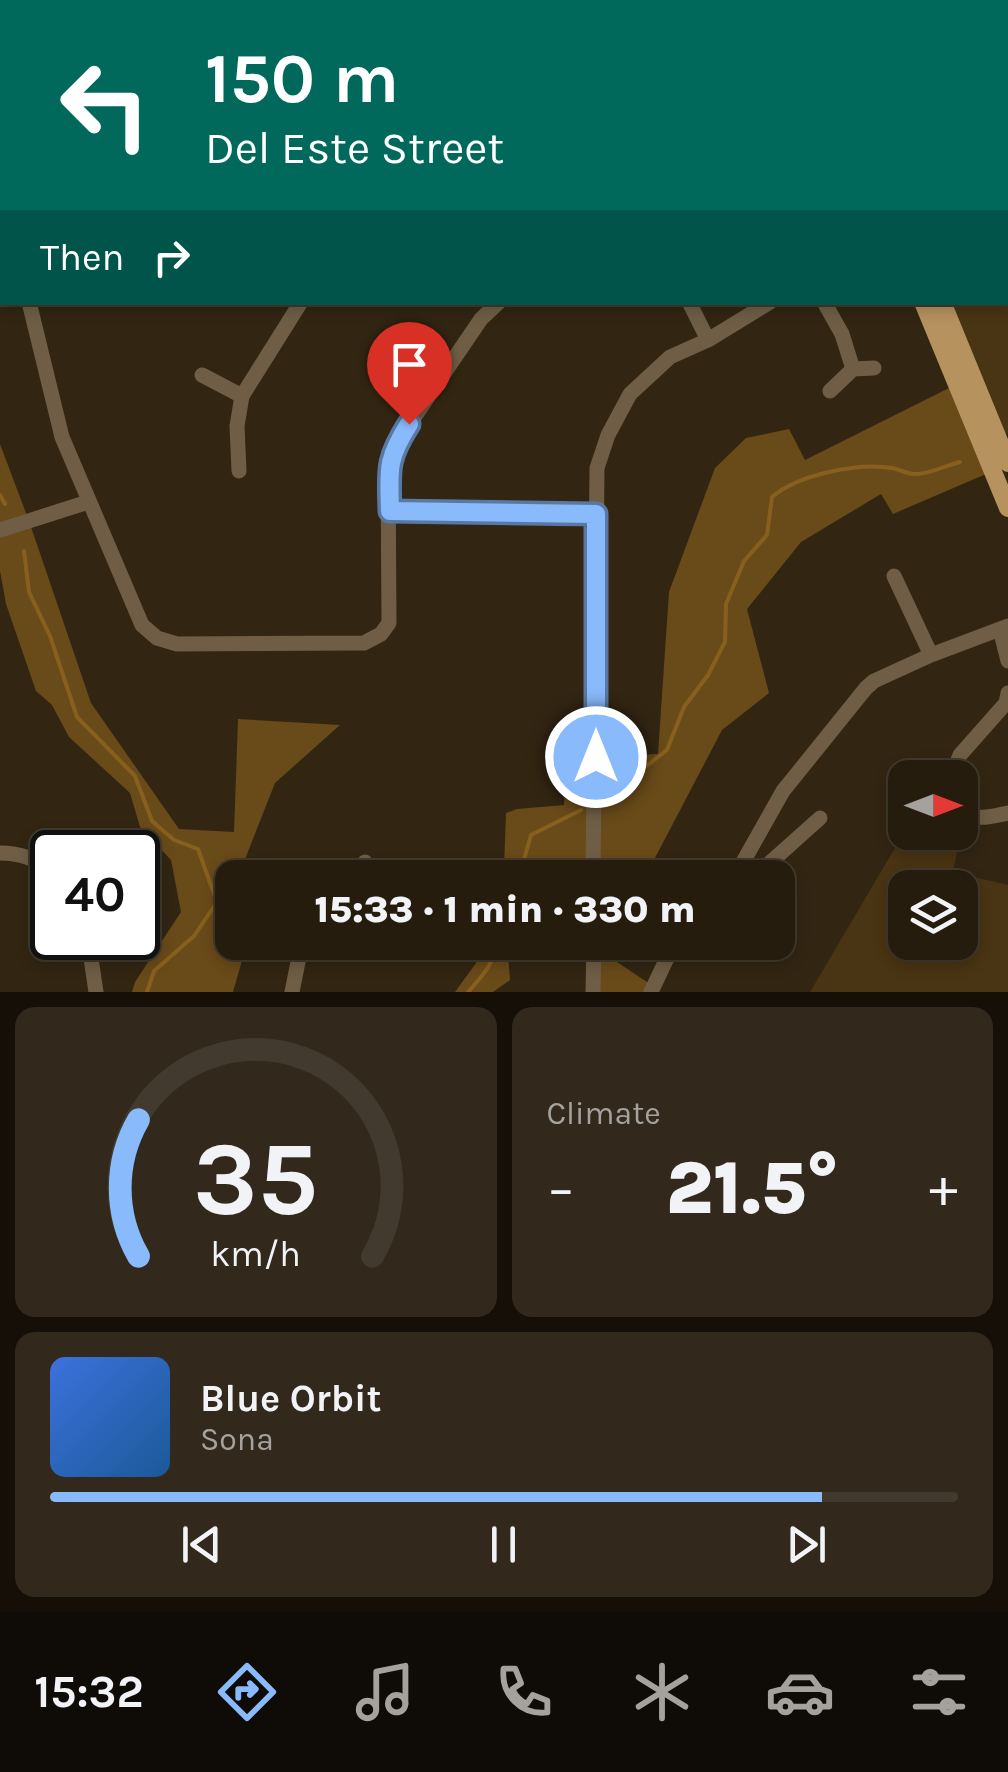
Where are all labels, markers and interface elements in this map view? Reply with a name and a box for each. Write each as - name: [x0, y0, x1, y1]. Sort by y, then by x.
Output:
- text: 150 m: [205, 38, 399, 120]
- icon: left: [40, 40, 170, 170]
- text: Del Este Street: [205, 122, 504, 174]
- icon: right: [144, 230, 199, 285]
- text: Then: [40, 235, 124, 280]
- pin: [367, 322, 452, 425]
- icon: arrive: [382, 337, 437, 392]
- position arrow: [544, 705, 648, 809]
- north arrow: [888, 760, 978, 850]
- map controls: [888, 760, 978, 960]
- speed limit sign: 40: [30, 830, 160, 960]
- button: layers: [888, 870, 978, 960]
- text: 15:33 · 1 min · 330 m: [315, 887, 695, 932]
- text: Climate: [547, 1095, 661, 1132]
- text: 35: [193, 1119, 318, 1240]
- text: 21.5°: [666, 1144, 839, 1232]
- text: −: [547, 1156, 575, 1220]
- text: +: [929, 1156, 958, 1220]
- text: km/h: [210, 1233, 301, 1275]
- text: Blue Orbit: [200, 1376, 381, 1421]
- text: Sona: [200, 1421, 274, 1458]
- icon: previous: [174, 1517, 229, 1572]
- icon: pause: [476, 1517, 531, 1572]
- icon: next: [779, 1517, 834, 1572]
- icon: directions: [212, 1657, 282, 1727]
- icon: music: [350, 1657, 420, 1727]
- icon: phone: [489, 1657, 559, 1727]
- icon: climate: [627, 1657, 697, 1727]
- icon: car: [765, 1657, 835, 1727]
- icon: filters: [904, 1657, 974, 1727]
- text: 15:32: [34, 1666, 144, 1718]

